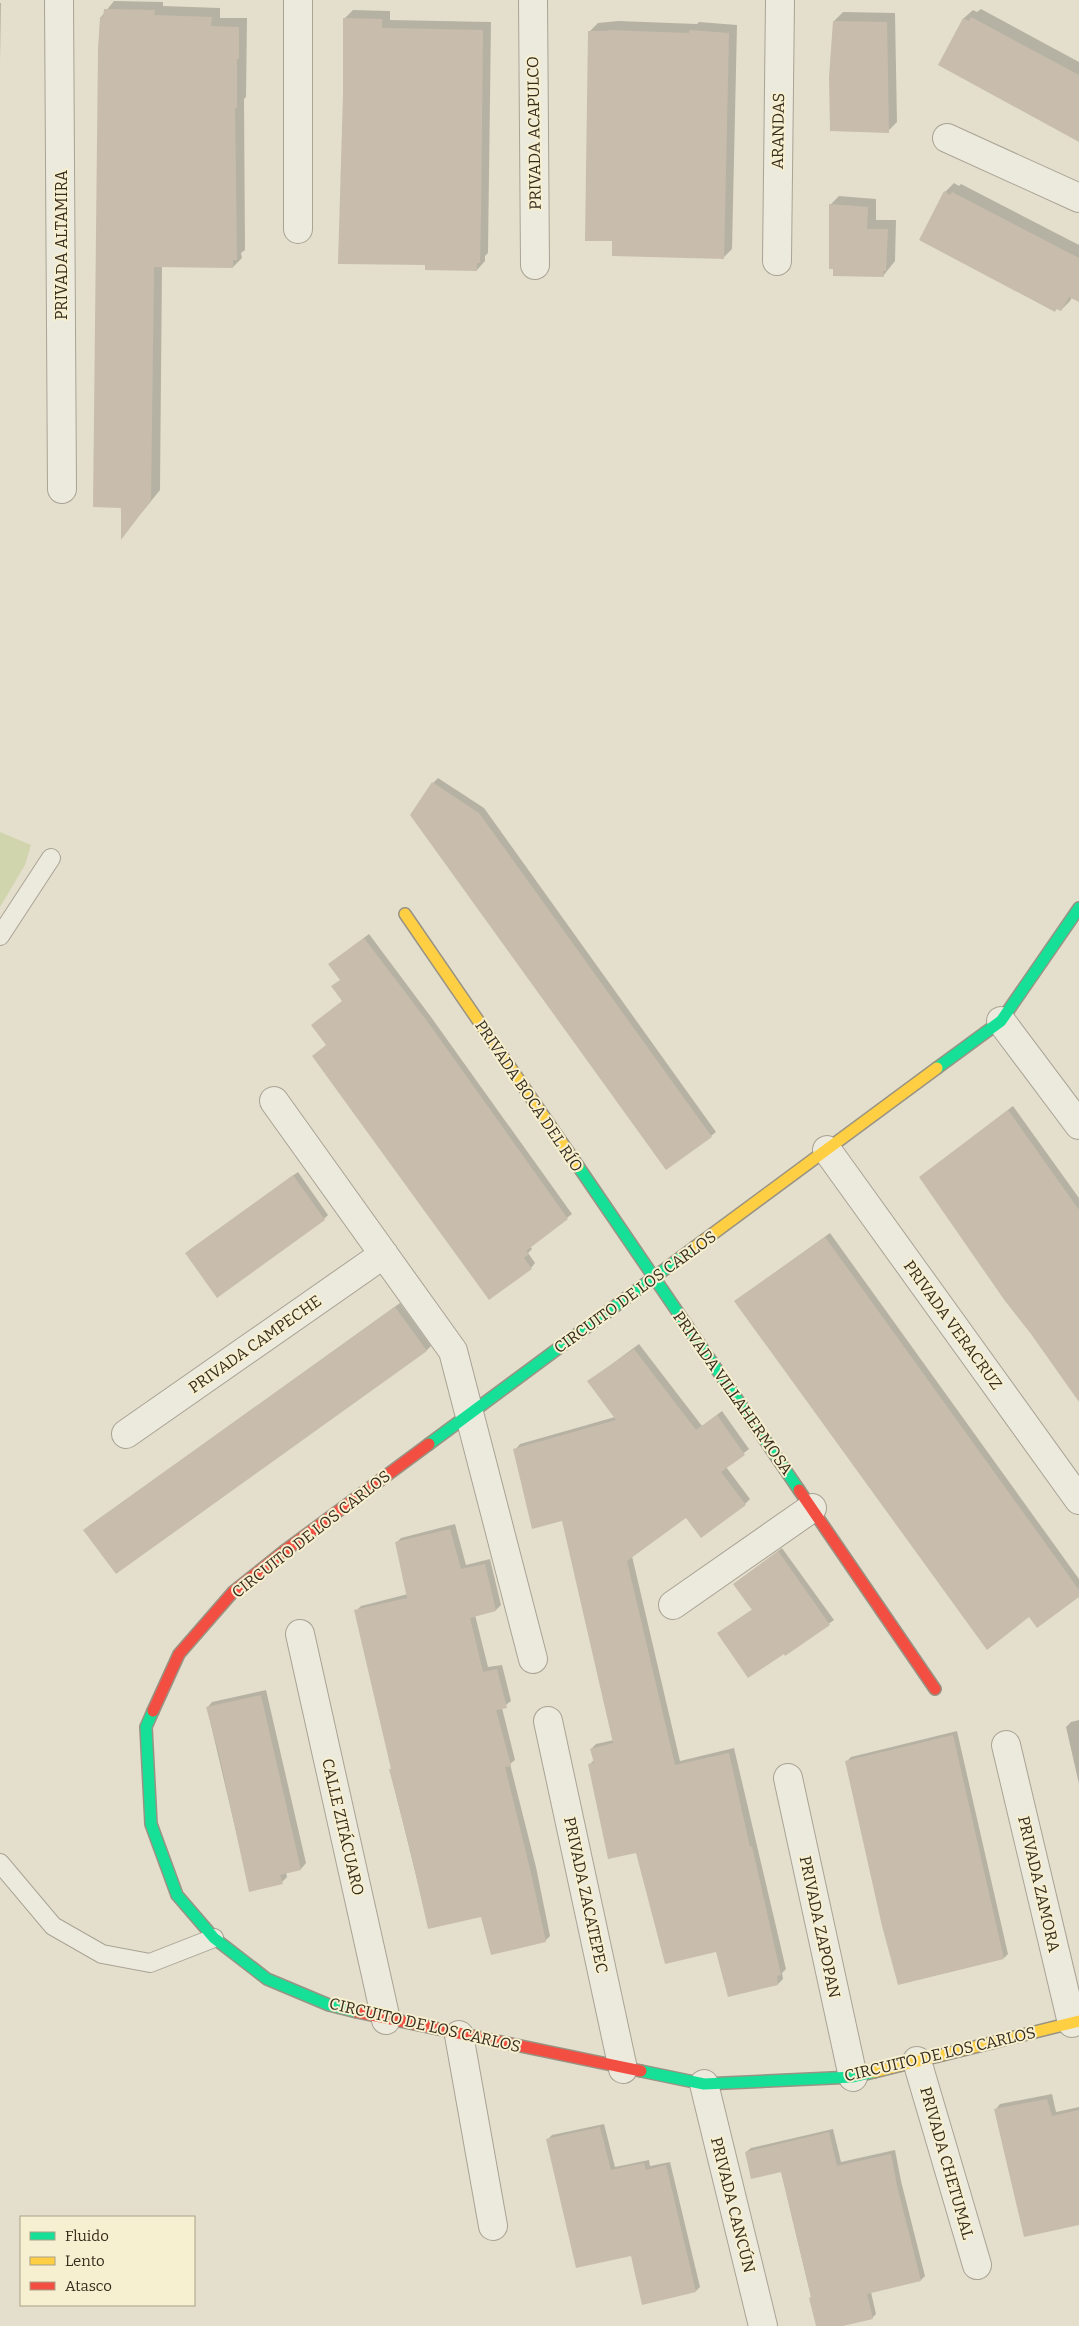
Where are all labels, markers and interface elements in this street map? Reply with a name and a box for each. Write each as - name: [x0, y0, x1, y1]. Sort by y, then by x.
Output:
- street label: PRIVADA ACAPULCO: [523, 56, 545, 210]
- street label: ARANDAS: [768, 93, 788, 169]
- street label: PRIVADA ALTAMIRA: [52, 169, 71, 320]
- street label: PRIVADA BOCA DEL RÍO: [471, 1016, 588, 1175]
- street label: CIRCUITO DE LOS CARLOS: [550, 1227, 720, 1357]
- street label: PRIVADA VERACRUZ: [900, 1257, 1006, 1393]
- street label: PRIVADA CAMPECHE: [185, 1291, 325, 1397]
- street label: PRIVADA VILLAHERMOSA: [669, 1308, 797, 1479]
- street label: CIRCUITO DE LOS CARLOS: [228, 1466, 394, 1602]
- street label: CALLE ZITÁCUARO: [318, 1757, 369, 1897]
- street label: PRIVADA ZAMORA: [1014, 1814, 1064, 1955]
- street label: PRIVADA ZACATEPEC: [560, 1815, 612, 1975]
- street label: PRIVADA ZAPOPAN: [796, 1854, 844, 2000]
- street label: CIRCUITO DE LOS CARLOS: [327, 1994, 523, 2056]
- street label: CIRCUITO DE LOS CARLOS: [842, 2023, 1038, 2085]
- street label: PRIVADA CHETUMAL: [916, 2085, 978, 2242]
- street label: PRIVADA CANCÚN: [707, 2135, 760, 2275]
- legend: [20, 2216, 195, 2306]
- text: Fluido: [65, 2227, 109, 2245]
- text: Lento: [65, 2252, 105, 2270]
- text: Atasco: [65, 2277, 112, 2295]

